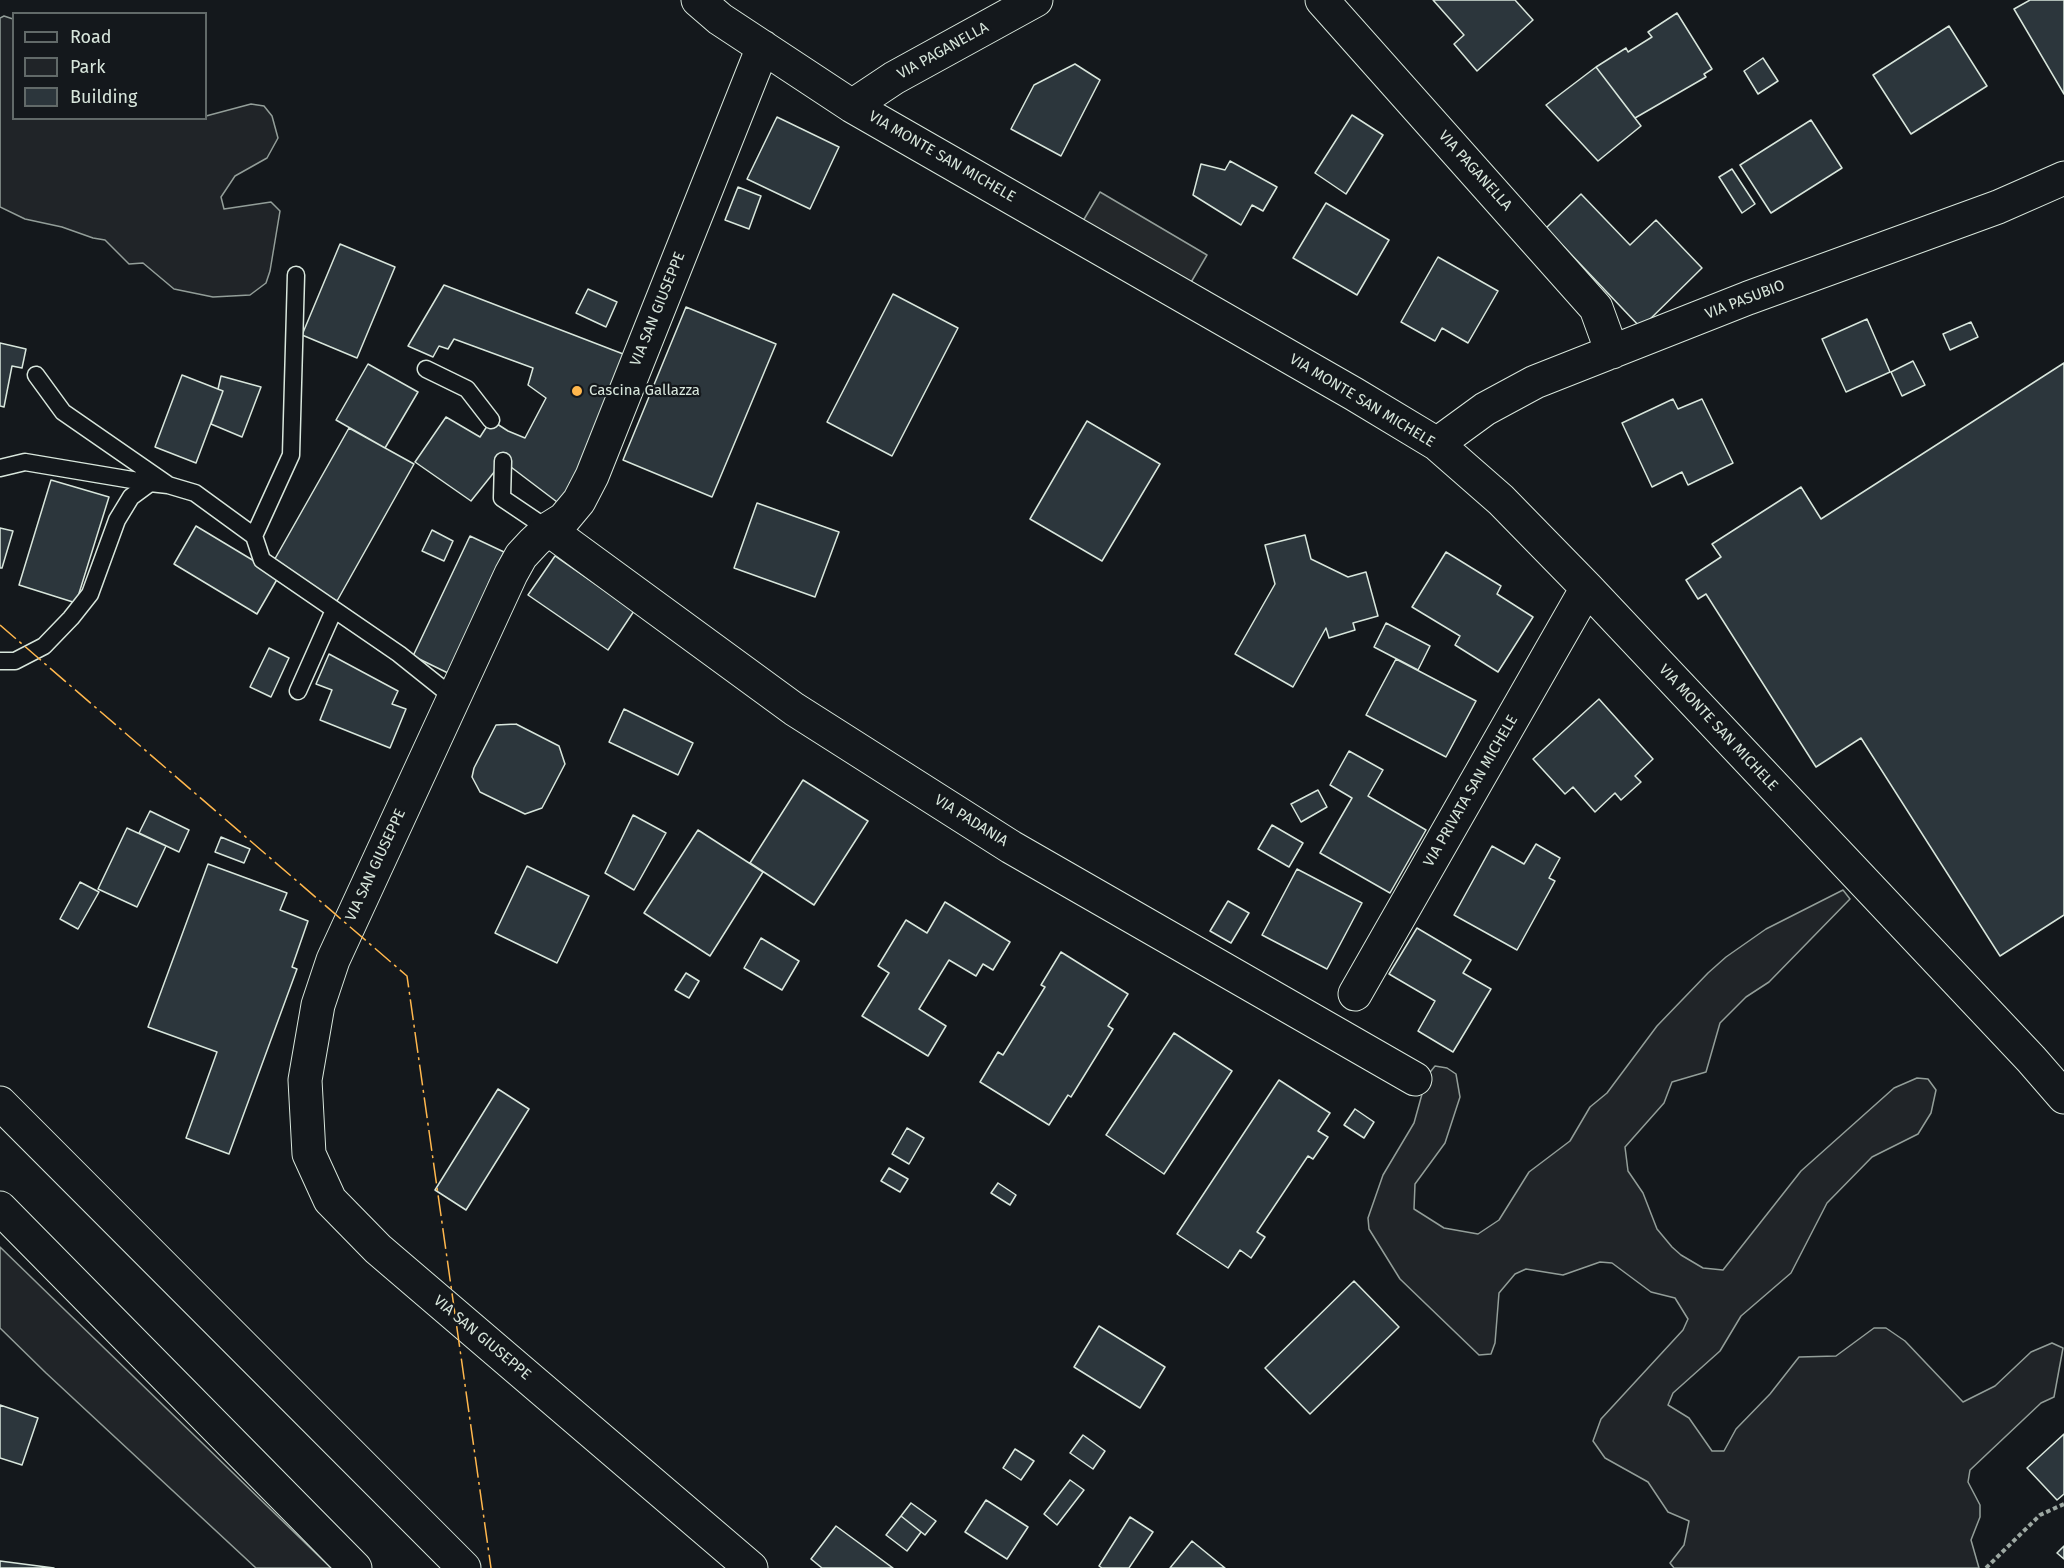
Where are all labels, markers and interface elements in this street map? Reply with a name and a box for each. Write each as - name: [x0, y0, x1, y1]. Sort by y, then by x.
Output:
- legend: [12, 12, 207, 120]
- street label: VIA PAGANELLA: [894, 19, 992, 83]
- text: Road: [70, 26, 112, 48]
- text: Park: [70, 56, 105, 78]
- text: Building: [70, 86, 137, 108]
- street label: VIA MONTE SAN MICHELE: [865, 108, 1019, 206]
- street label: VIA PAGANELLA: [1434, 127, 1516, 215]
- street label: VIA SAN GIUSEPPE: [627, 249, 689, 369]
- street label: VIA PASUBIO: [1703, 277, 1787, 323]
- street label: VIA MONTE SAN MICHELE: [1286, 350, 1438, 452]
- place label: Cascina Gallazza: [589, 382, 700, 400]
- marker: Cascina Gallazza: [570, 384, 584, 398]
- street label: VIA MONTE SAN MICHELE: [1655, 661, 1781, 795]
- street label: VIA PRIVATA SAN MICHELE: [1420, 712, 1522, 870]
- street label: VIA PADANIA: [931, 791, 1011, 851]
- street label: VIA SAN GIUSEPPE: [342, 806, 410, 924]
- street label: VIA SAN GIUSEPPE: [430, 1292, 534, 1384]

